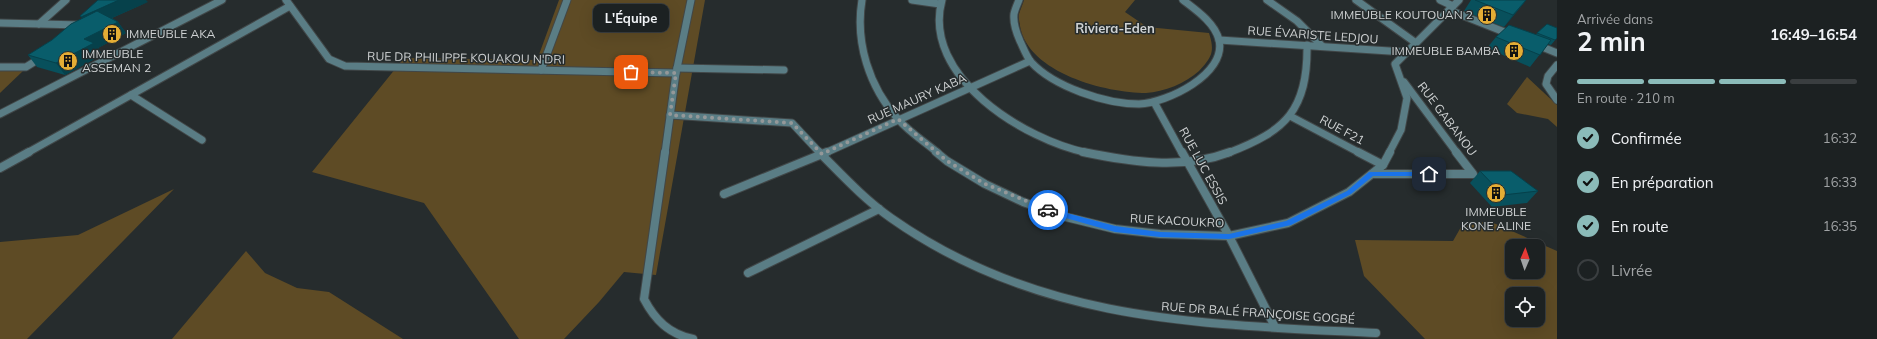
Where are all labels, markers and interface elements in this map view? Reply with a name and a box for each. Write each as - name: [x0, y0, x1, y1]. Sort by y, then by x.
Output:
- callout: L'Équipe: [593, 4, 669, 32]
- building icon: IMMEUBLE KOUTOUAN 2: [1476, 4, 1498, 26]
- place label: IMMEUBLE KOUTOUAN 2: [1331, 7, 1473, 22]
- text: L'Équipe: [605, 10, 657, 26]
- text: Arrivée dans: [1577, 11, 1653, 27]
- district label: Riviera-Eden: [1075, 20, 1155, 36]
- street label: RUE ÉVARISTE LEDJOU: [1247, 22, 1379, 47]
- building icon: IMMEUBLE AKA: [101, 23, 123, 45]
- text: 2 min: [1577, 25, 1646, 58]
- text: 16:49–16:54: [1770, 25, 1857, 44]
- place label: IMMEUBLE AKA: [126, 26, 216, 41]
- building icon: IMMEUBLE BAMBA: [1503, 40, 1525, 62]
- place label: IMMEUBLE BAMBA: [1392, 43, 1500, 58]
- place label: IMMEUBLE ASSEMAN 2: [82, 46, 151, 75]
- street label: RUE DR PHILIPPE KOUAKOU N'DRI: [367, 48, 565, 67]
- building icon: IMMEUBLE ASSEMAN 2: [57, 50, 79, 72]
- pin: [614, 55, 648, 89]
- icon: bag: [620, 61, 642, 83]
- street label: RUE MAURY KABA: [865, 70, 969, 127]
- street label: RUE GABANOU: [1415, 79, 1480, 159]
- text: En route · 210 m: [1577, 90, 1675, 106]
- street label: RUE F21: [1317, 112, 1367, 148]
- street label: RUE LUC ESSIS: [1176, 124, 1231, 207]
- icon: check: [1577, 127, 1599, 149]
- text: Confirmée: [1611, 129, 1682, 148]
- text: 16:32: [1823, 130, 1857, 146]
- pin: [1412, 157, 1446, 191]
- icon: home: [1418, 163, 1440, 185]
- icon: check: [1577, 171, 1599, 193]
- text: En préparation: [1611, 173, 1714, 192]
- text: 16:33: [1823, 174, 1857, 190]
- building icon: IMMEUBLE KONE ALINE: [1485, 182, 1507, 204]
- courier: [1028, 190, 1068, 230]
- icon: car: [1037, 199, 1059, 221]
- place label: IMMEUBLE KONE ALINE: [1461, 204, 1531, 233]
- street label: RUE KACOUKRO: [1130, 211, 1225, 230]
- icon: check: [1577, 215, 1599, 237]
- text: En route: [1611, 217, 1668, 236]
- text: 16:35: [1823, 218, 1857, 234]
- north arrow: [1505, 239, 1545, 279]
- map controls: [1505, 239, 1545, 327]
- text: Livrée: [1611, 261, 1652, 280]
- button: locate: [1505, 287, 1545, 327]
- street label: RUE DR BALÉ FRANÇOISE GOGBÉ: [1161, 298, 1355, 327]

